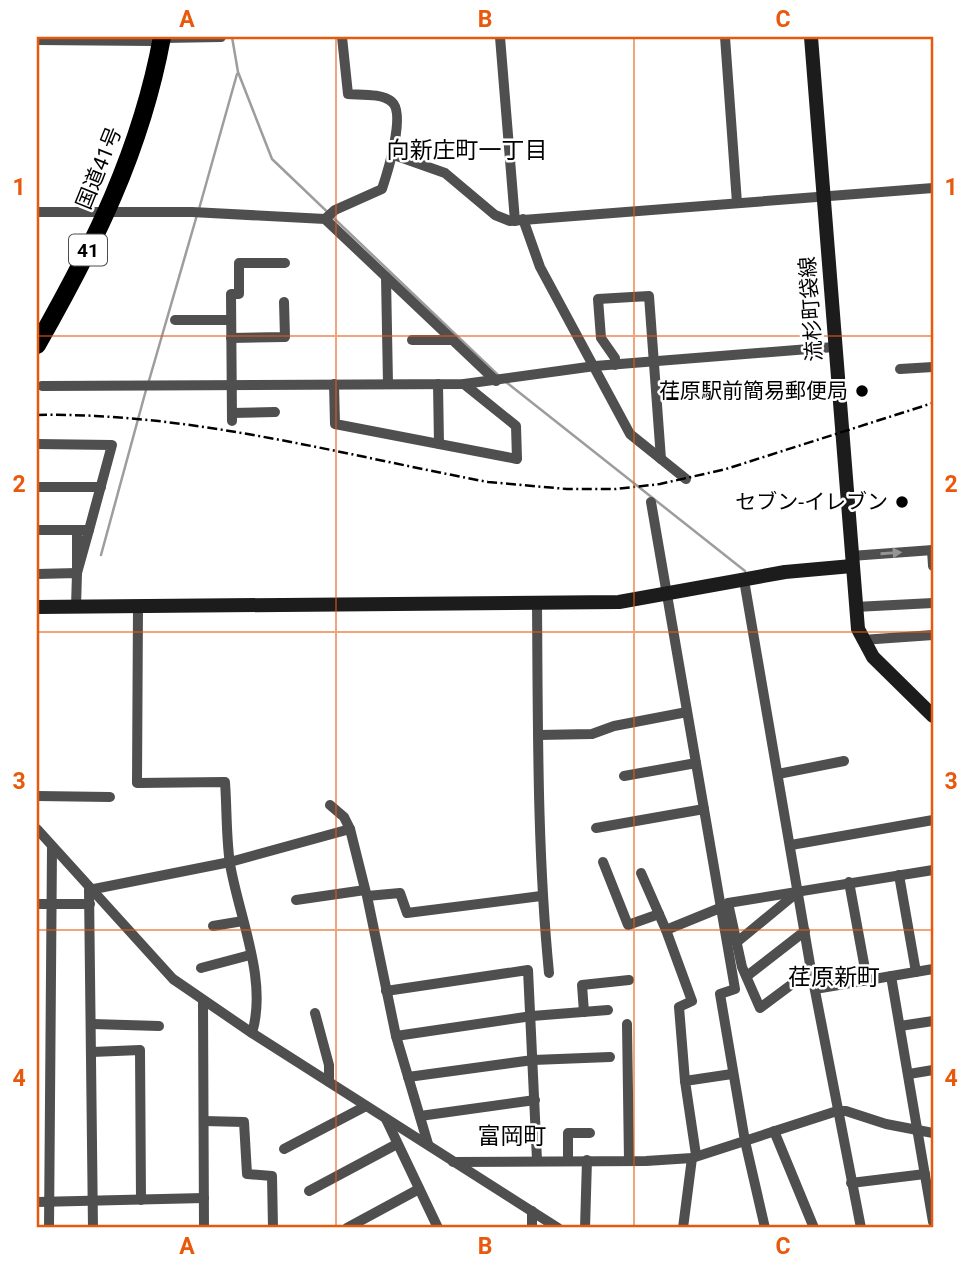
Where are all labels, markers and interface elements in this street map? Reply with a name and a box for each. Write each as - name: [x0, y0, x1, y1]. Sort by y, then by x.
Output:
- text: A: [179, 6, 195, 33]
- text: B: [478, 6, 492, 33]
- text: C: [775, 6, 791, 33]
- street label: 国道41号: [72, 123, 126, 213]
- district label: 向新庄町一丁目: [387, 137, 548, 164]
- text: 1: [12, 174, 26, 201]
- text: 1: [944, 174, 958, 201]
- road number: 41: [69, 234, 107, 266]
- street label: 流杉町袋線: [795, 256, 827, 362]
- place label: 荏原駅前簡易郵便局: [659, 379, 848, 403]
- marker: 荏原駅前簡易郵便局: [854, 383, 870, 399]
- text: 2: [12, 471, 26, 498]
- text: 2: [944, 471, 958, 498]
- place label: セブン-イレブン: [735, 490, 888, 514]
- marker: セブン-イレブン: [894, 494, 910, 510]
- one-way arrow: [881, 547, 903, 558]
- text: 3: [12, 768, 26, 795]
- text: 3: [944, 768, 958, 795]
- district label: 荏原新町: [788, 964, 880, 991]
- text: 4: [12, 1065, 26, 1092]
- text: 4: [944, 1065, 958, 1092]
- district label: 富岡町: [478, 1123, 547, 1150]
- text: A: [179, 1233, 195, 1260]
- text: B: [478, 1233, 492, 1260]
- text: C: [775, 1233, 791, 1260]

